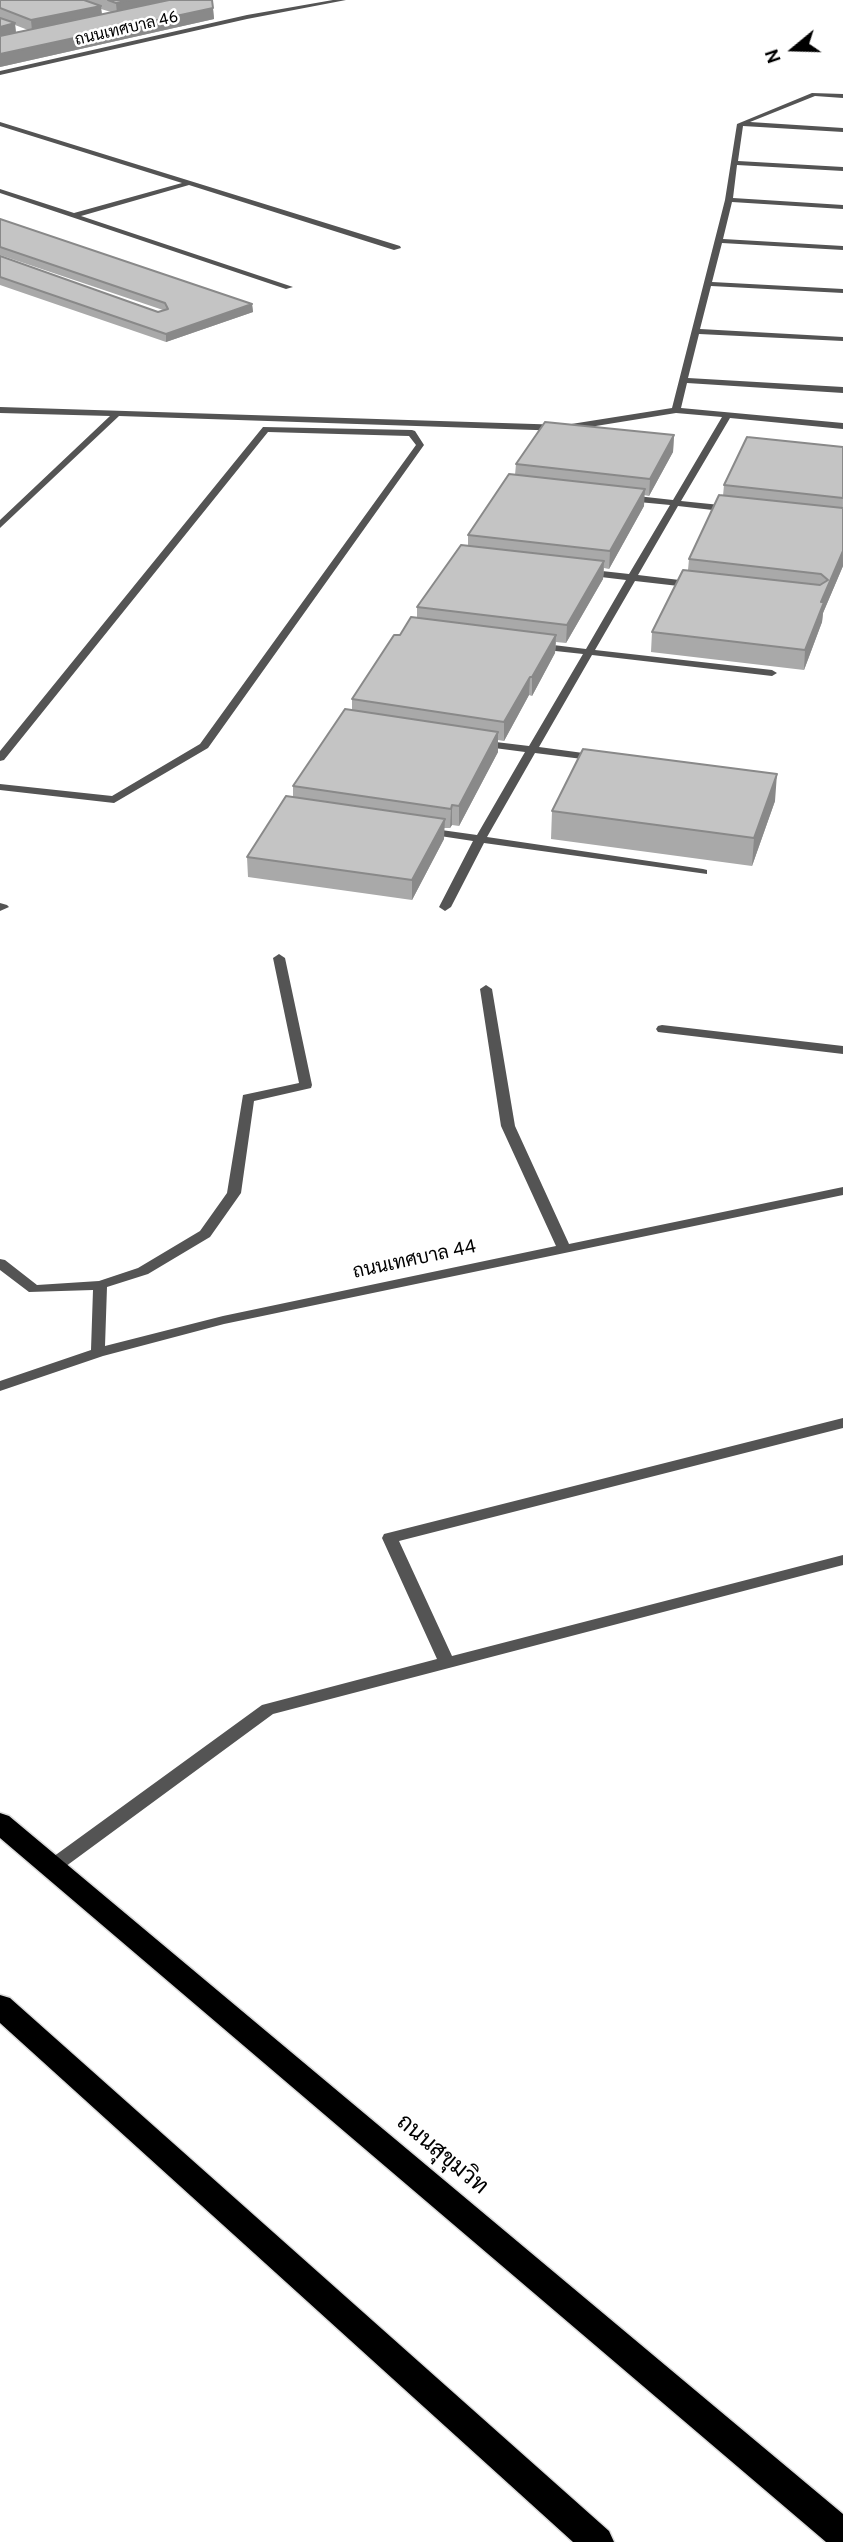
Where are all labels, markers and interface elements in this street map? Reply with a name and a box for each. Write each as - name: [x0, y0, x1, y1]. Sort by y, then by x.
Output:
- street label: ถนนเทศบาล 46: [73, 9, 181, 51]
- north arrow: [759, 14, 829, 84]
- text: N: [761, 45, 788, 66]
- street label: ถนนเทศบาล 44: [351, 1237, 479, 1285]
- street label: ถนนสุขุมวิท: [390, 2110, 492, 2202]

